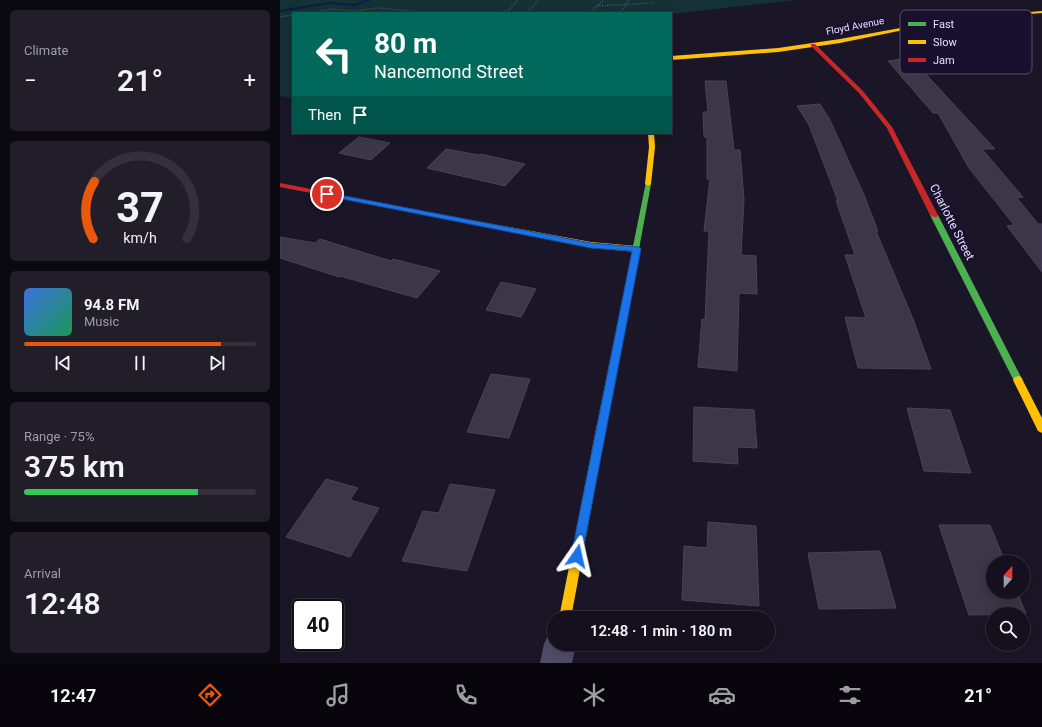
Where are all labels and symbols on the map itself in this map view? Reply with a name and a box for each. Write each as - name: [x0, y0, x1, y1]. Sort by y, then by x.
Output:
- legend: [900, 10, 1032, 74]
- street label: Floyd Avenue: [825, 15, 885, 37]
- text: Fast: [933, 18, 955, 31]
- text: Slow: [933, 36, 957, 49]
- text: Jam: [933, 54, 955, 67]
- pin: [310, 177, 344, 211]
- street label: Charlotte Street: [927, 182, 977, 262]
- position arrow: [556, 535, 598, 577]
- north arrow: [986, 555, 1030, 599]
- speed limit sign: 40: [292, 599, 344, 651]

